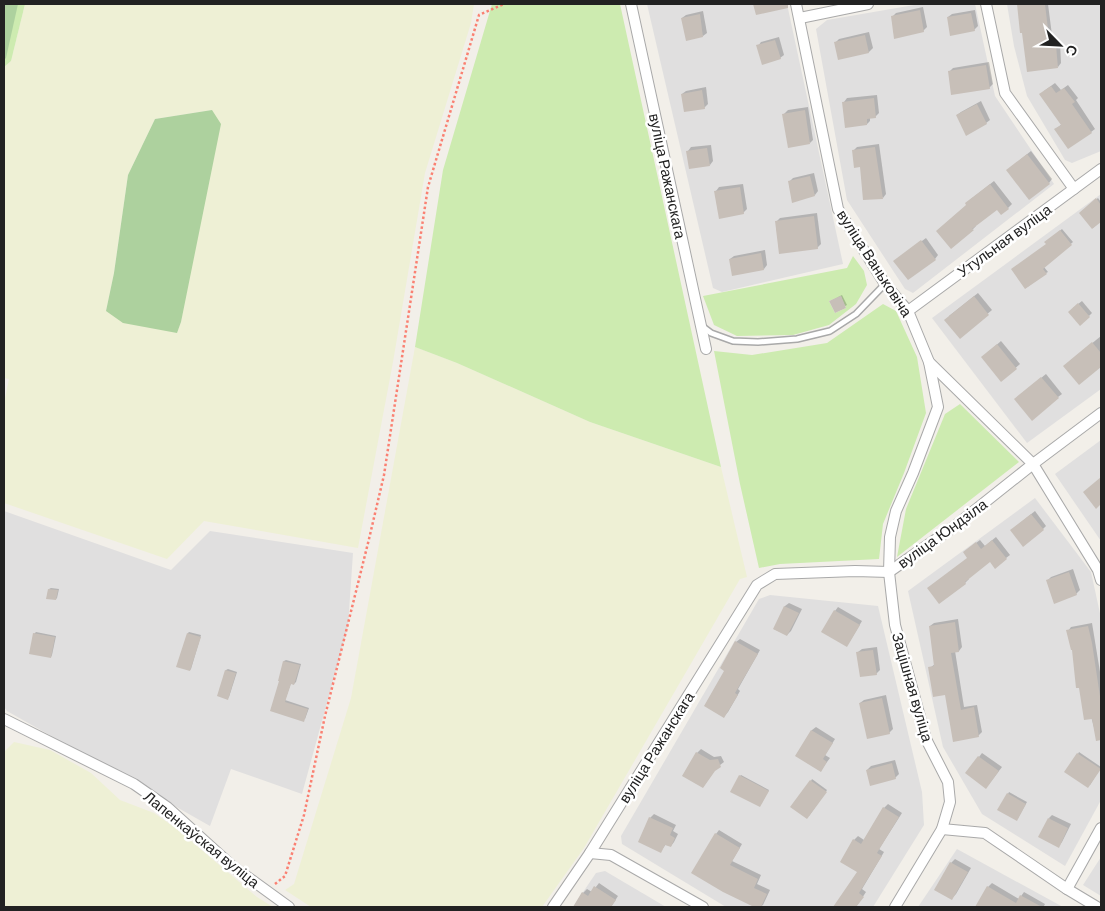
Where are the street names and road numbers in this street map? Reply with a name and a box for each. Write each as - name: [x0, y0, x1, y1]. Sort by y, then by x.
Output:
- street label: вуліца Ражанскага: [646, 112, 690, 241]
- street label: Утульная вуліца: [953, 199, 1055, 280]
- street label: вуліца Ваньковіча: [834, 206, 917, 320]
- street label: вуліца Юндзіла: [894, 494, 991, 572]
- street label: Зацішная вуліца: [889, 630, 937, 744]
- street label: вуліца Ражанскага: [615, 688, 698, 806]
- street label: Лапенкаўская вуліца: [141, 787, 264, 892]

